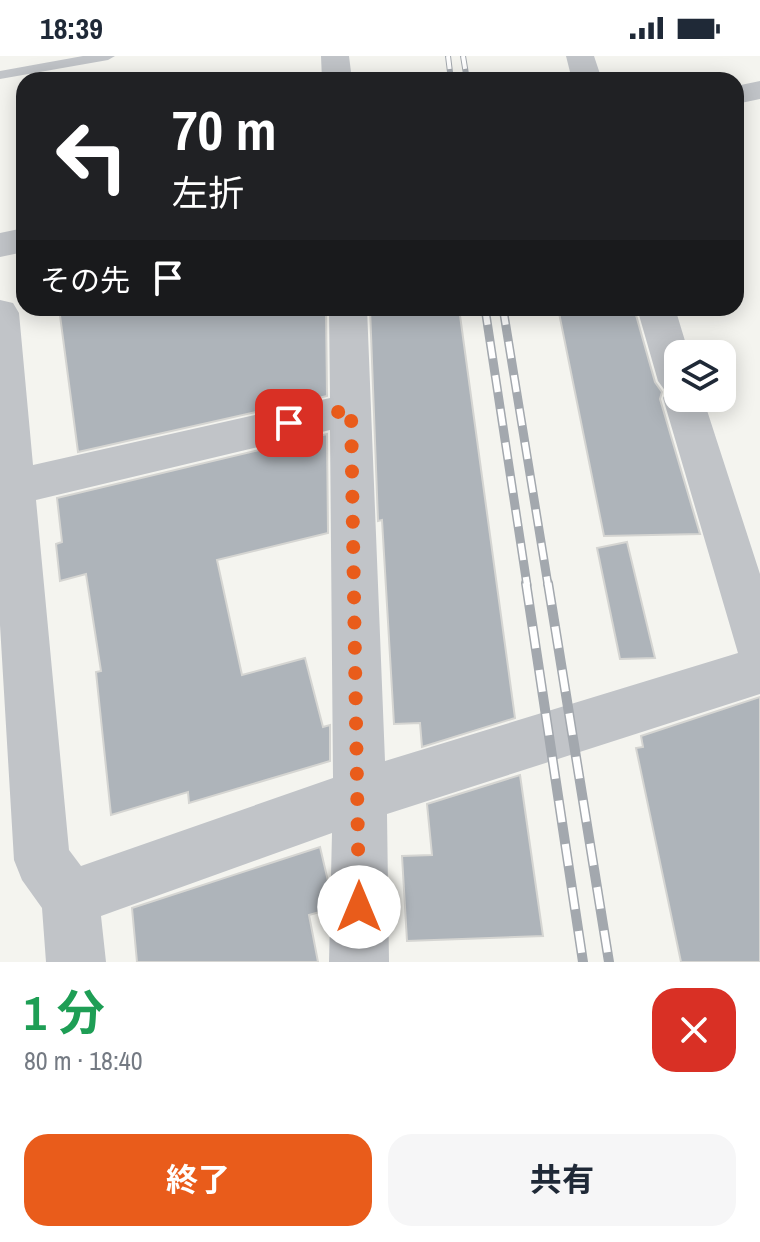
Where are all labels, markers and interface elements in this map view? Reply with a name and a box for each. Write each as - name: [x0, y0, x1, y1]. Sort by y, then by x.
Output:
- text: 18:39: [40, 8, 103, 48]
- text: 70 m: [172, 92, 277, 167]
- icon: left: [40, 104, 144, 208]
- text: 左折: [172, 169, 244, 217]
- icon: arrive: [146, 256, 190, 300]
- text: その先: [40, 260, 130, 300]
- map controls: [664, 340, 736, 412]
- button: layers: [664, 340, 736, 412]
- pin: [255, 389, 323, 457]
- icon: arrive: [267, 401, 311, 445]
- position arrow: [317, 865, 401, 949]
- text: 1 分: [24, 980, 105, 1045]
- button: close: [652, 988, 736, 1072]
- text: 80 m · 18:40: [24, 1043, 143, 1078]
- button: 終了: [24, 1134, 372, 1226]
- button: 共有: [388, 1134, 736, 1226]

